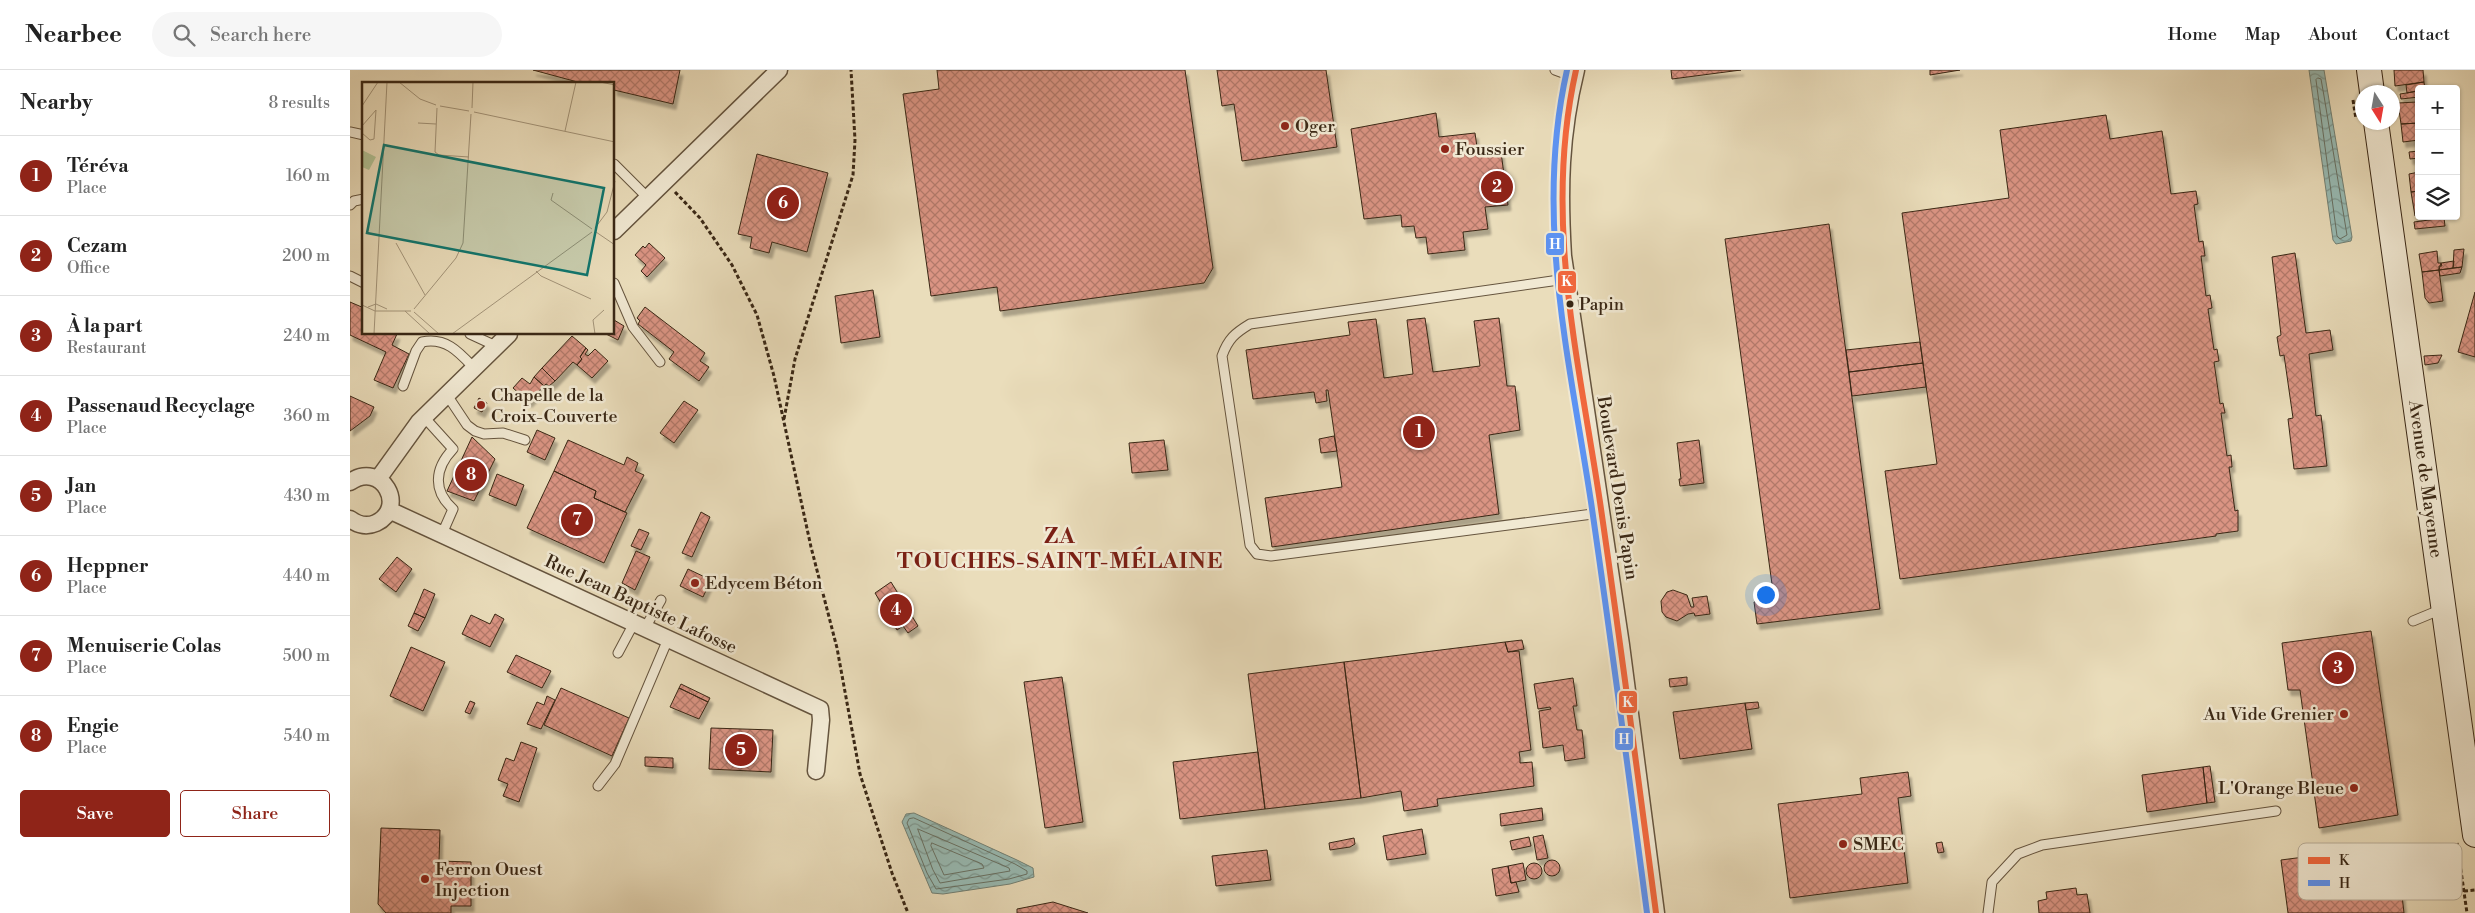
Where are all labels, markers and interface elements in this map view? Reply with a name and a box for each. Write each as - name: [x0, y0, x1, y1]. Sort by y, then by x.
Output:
- search box: [152, 12, 502, 57]
- text: Nearbee: [25, 20, 122, 50]
- icon: search: [170, 21, 198, 49]
- text: Search here: [210, 23, 311, 47]
- text: Home: [2168, 23, 2217, 46]
- text: Map: [2245, 23, 2281, 46]
- text: About: [2309, 23, 2358, 46]
- text: Contact: [2386, 23, 2450, 46]
- inset map: [362, 82, 615, 335]
- north arrow: [2355, 85, 2400, 130]
- map controls: [2415, 85, 2460, 220]
- button: +: [2415, 85, 2460, 130]
- text: Nearby: [20, 90, 93, 116]
- text: 8 results: [268, 93, 330, 113]
- place label: Oger: [1295, 115, 1335, 138]
- marker: Oger: [1279, 120, 1291, 132]
- button: −: [2415, 130, 2460, 175]
- place label: Foussier: [1455, 138, 1525, 161]
- marker: Foussier: [1439, 143, 1451, 155]
- text: Téréva: [67, 154, 128, 178]
- text: 1: [32, 166, 40, 186]
- text: 160 m: [286, 166, 330, 186]
- pin: 2: [1481, 168, 1513, 206]
- button: layers: [2415, 175, 2460, 220]
- text: Place: [67, 178, 107, 198]
- pin: 6: [767, 184, 799, 222]
- line badge: H: [1545, 232, 1565, 256]
- text: Cezam: [67, 234, 127, 258]
- text: H: [1549, 236, 1561, 254]
- text: 2: [31, 246, 41, 266]
- text: 200 m: [282, 246, 330, 266]
- text: Office: [67, 258, 110, 278]
- line badge: K: [1557, 270, 1577, 294]
- text: K: [1561, 273, 1573, 291]
- place label: Papin: [1579, 294, 1624, 316]
- marker: Papin: [1565, 299, 1575, 309]
- text: À la part: [67, 314, 142, 338]
- text: 3: [31, 326, 41, 346]
- text: 240 m: [283, 326, 330, 346]
- text: Restaurant: [67, 338, 146, 358]
- place label: Chapelle de la Croix-Couverte: [491, 384, 618, 428]
- text: Passenaud Recyclage: [67, 394, 255, 418]
- street label: Boulevard Denis Papin: [1591, 394, 1643, 582]
- street label: Avenue de Mayenne: [2403, 398, 2448, 559]
- marker: Chapelle de la Croix-Couverte: [475, 399, 487, 411]
- text: 4: [31, 406, 41, 426]
- text: 360 m: [284, 406, 330, 426]
- pin: 1: [1403, 413, 1435, 451]
- text: Place: [67, 418, 107, 438]
- pin: 8: [455, 456, 487, 494]
- text: Jan: [67, 474, 96, 498]
- text: 5: [31, 486, 41, 506]
- text: 430 m: [284, 486, 330, 506]
- text: Place: [67, 498, 107, 518]
- pin: 7: [561, 501, 593, 539]
- district label: ZA TOUCHES-SAINT-MÉLAINE: [897, 523, 1223, 575]
- street label: Rue Jean Baptiste Lafosse: [541, 550, 741, 659]
- text: Heppner: [67, 554, 149, 578]
- text: 6: [31, 566, 41, 586]
- text: 440 m: [283, 566, 330, 586]
- place label: Edycem Béton: [705, 572, 823, 595]
- marker: Edycem Béton: [689, 577, 701, 589]
- text: Place: [67, 578, 107, 598]
- your location: [1753, 582, 1779, 608]
- pin: 4: [880, 591, 912, 629]
- text: Menuiserie Colas: [67, 634, 221, 658]
- text: 7: [31, 646, 41, 666]
- text: 500 m: [283, 646, 330, 666]
- pin: 3: [2322, 649, 2354, 687]
- text: Place: [67, 658, 107, 678]
- line badge: K: [1618, 690, 1638, 714]
- text: K: [1622, 694, 1634, 712]
- place label: Au Vide Grenier: [2203, 703, 2334, 726]
- marker: Au Vide Grenier: [2338, 708, 2350, 720]
- text: Engie: [67, 714, 119, 738]
- text: 8: [31, 726, 41, 746]
- text: 540 m: [283, 726, 330, 746]
- line badge: H: [1614, 727, 1634, 751]
- pin: 5: [725, 731, 757, 769]
- text: H: [1618, 731, 1630, 749]
- text: Place: [67, 738, 107, 758]
- place label: L'Orange Bleue: [2218, 777, 2344, 800]
- marker: L'Orange Bleue: [2348, 782, 2360, 794]
- button: Save: [20, 790, 170, 837]
- button: Share: [180, 790, 330, 837]
- place label: SMEC: [1853, 833, 1904, 856]
- marker: SMEC: [1837, 838, 1849, 850]
- legend: [2298, 843, 2462, 900]
- text: K: [2339, 852, 2350, 870]
- place label: Ferron Ouest Injection: [435, 858, 543, 902]
- marker: Ferron Ouest Injection: [419, 873, 431, 885]
- text: H: [2339, 875, 2351, 893]

